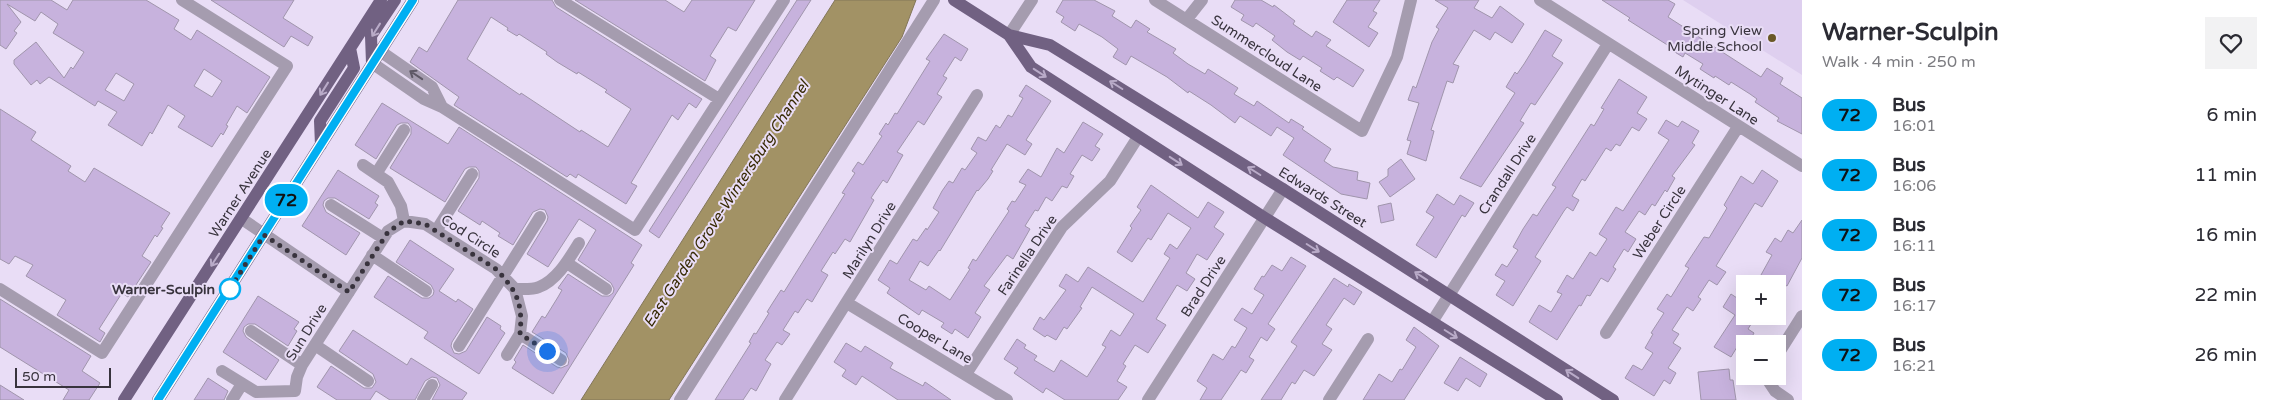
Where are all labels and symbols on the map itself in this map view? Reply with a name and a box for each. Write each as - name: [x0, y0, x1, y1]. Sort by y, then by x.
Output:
- street label: Summercloud Lane: [1208, 11, 1325, 96]
- one-way arrow: [371, 22, 381, 36]
- place label: Spring View Middle School: [1667, 22, 1762, 55]
- marker: Spring View Middle School: [1766, 32, 1778, 44]
- street label: Mytinger Lane: [1672, 62, 1762, 129]
- one-way arrow: [1032, 68, 1046, 78]
- one-way arrow: [409, 70, 423, 80]
- water label: East Garden Grove-Wintersburg Channel: [639, 76, 814, 331]
- one-way arrow: [1109, 80, 1123, 90]
- one-way arrow: [319, 82, 329, 96]
- street label: Crandall Drive: [1475, 131, 1540, 218]
- street label: Warner Avenue: [205, 146, 275, 241]
- one-way arrow: [1169, 156, 1183, 166]
- street label: Edwards Street: [1275, 164, 1371, 232]
- one-way arrow: [1247, 165, 1261, 175]
- street label: Weber Circle: [1629, 182, 1690, 262]
- line badge: 72: [264, 184, 308, 216]
- street label: Marilyn Drive: [839, 198, 900, 282]
- street label: Cod Circle: [438, 211, 504, 262]
- street label: Farinella Drive: [994, 212, 1061, 299]
- one-way arrow: [1306, 243, 1320, 253]
- street label: Brad Drive: [1177, 252, 1230, 320]
- one-way arrow: [210, 253, 220, 267]
- one-way arrow: [1414, 271, 1428, 281]
- marker: Warner-Sculpin: [219, 278, 241, 300]
- place label: Warner-Sculpin: [112, 281, 215, 298]
- street label: Sun Drive: [282, 301, 331, 364]
- street label: Cooper Lane: [894, 309, 975, 368]
- one-way arrow: [1444, 328, 1458, 339]
- your location: [535, 339, 560, 364]
- scale bar: [15, 365, 111, 388]
- one-way arrow: [1566, 368, 1580, 378]

